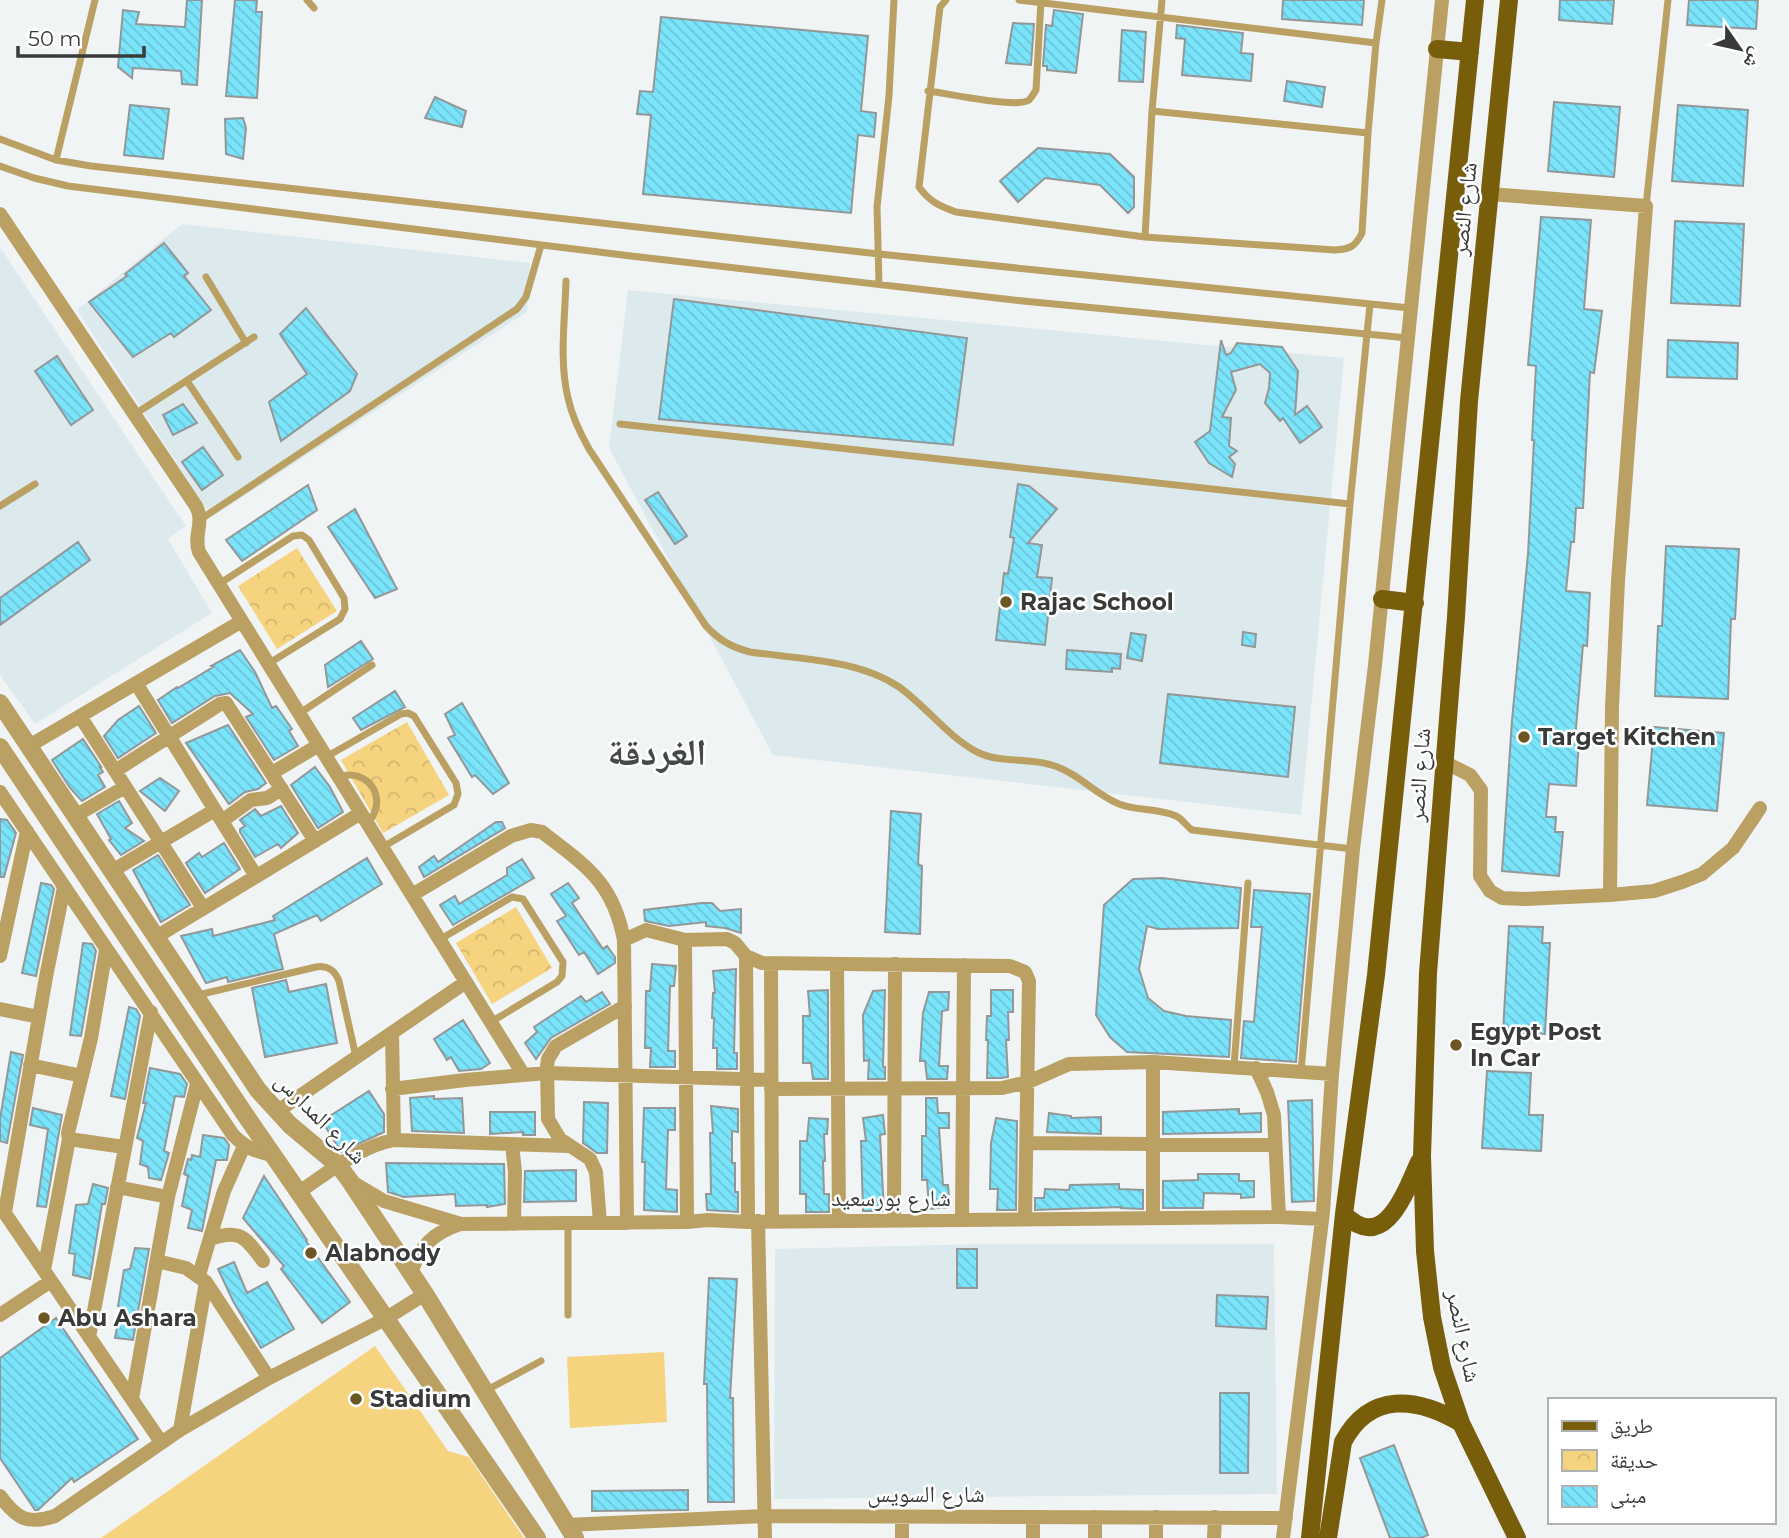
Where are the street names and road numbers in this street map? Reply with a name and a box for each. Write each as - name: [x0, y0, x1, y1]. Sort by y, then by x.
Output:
- street label: شارع النصر: [1445, 161, 1484, 258]
- street label: شارع النصر: [1402, 727, 1437, 824]
- street label: شارع المدارس: [269, 1066, 373, 1170]
- street label: شارع بورسعيد: [831, 1184, 951, 1213]
- street label: شارع النصر: [1439, 1286, 1487, 1385]
- street label: شارع السويس: [867, 1480, 985, 1509]

